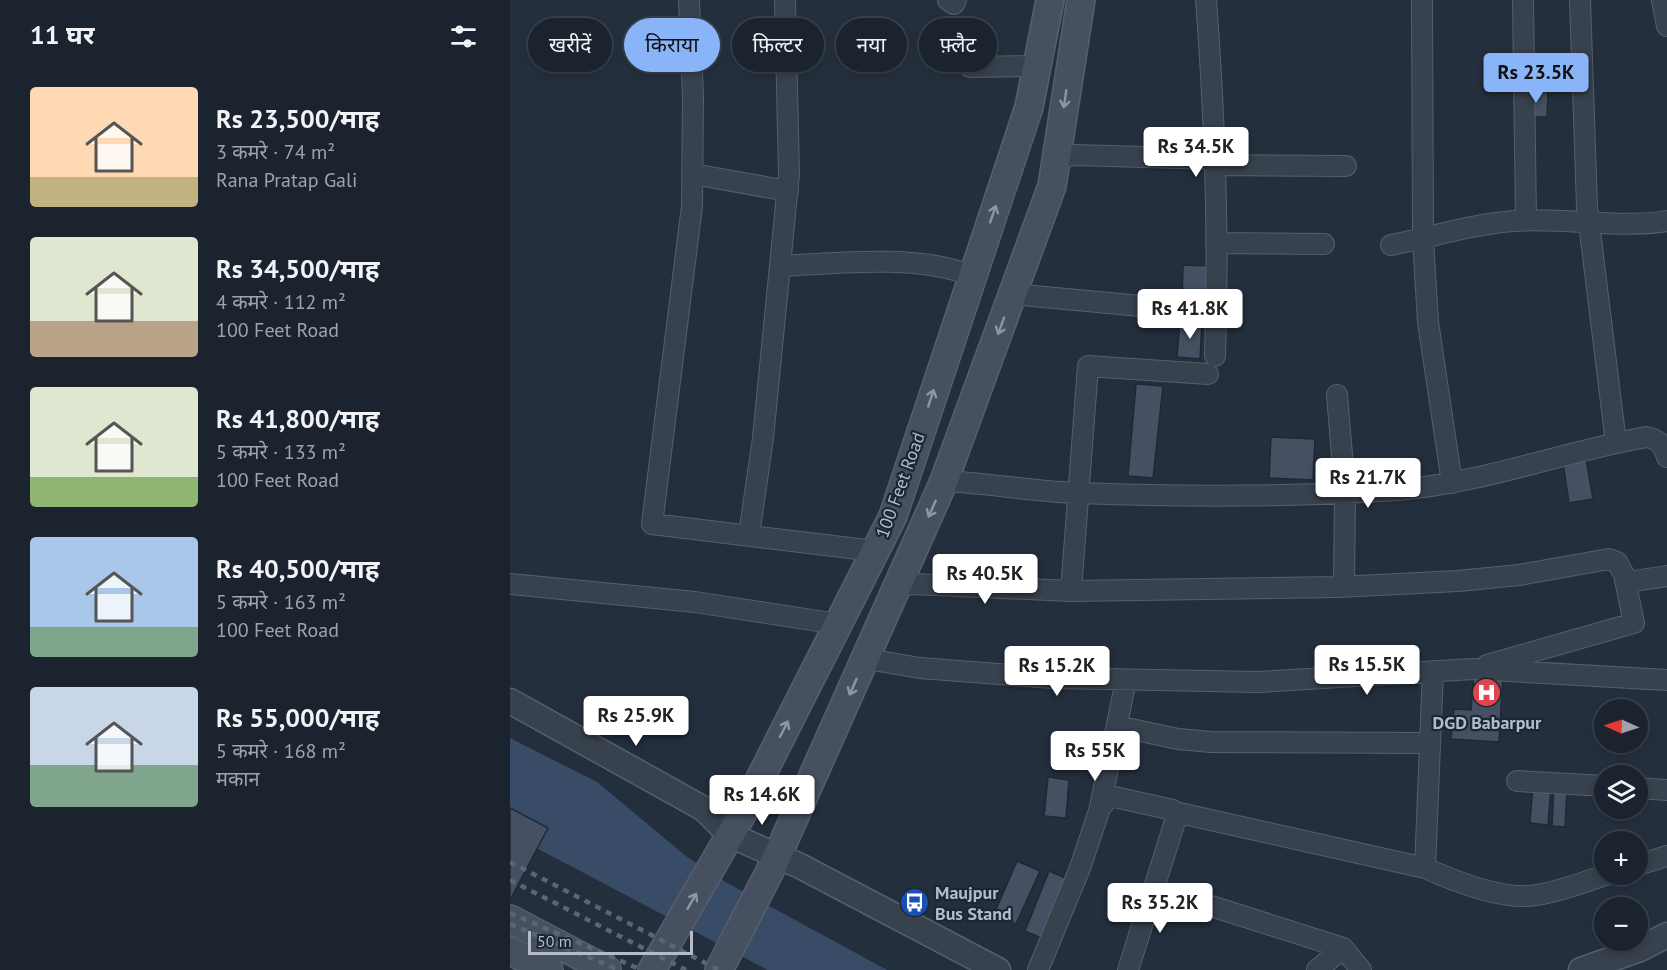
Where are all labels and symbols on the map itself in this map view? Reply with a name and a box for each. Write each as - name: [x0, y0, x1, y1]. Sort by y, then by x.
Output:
- pin: Rs 23.5K: [1474, 53, 1598, 104]
- one-way arrow: [1060, 89, 1071, 109]
- pin: Rs 34.5K: [1134, 127, 1258, 178]
- one-way arrow: [988, 205, 999, 223]
- pin: Rs 41.8K: [1128, 289, 1252, 340]
- one-way arrow: [994, 316, 1005, 335]
- one-way arrow: [926, 389, 937, 408]
- street label: 100 Feet Road: [870, 429, 930, 541]
- pin: Rs 21.7K: [1306, 458, 1430, 509]
- one-way arrow: [926, 499, 937, 517]
- pin: Rs 40.5K: [923, 554, 1047, 605]
- pin: Rs 15.5K: [1305, 645, 1429, 696]
- pin: Rs 15.2K: [995, 646, 1119, 697]
- one-way arrow: [846, 677, 858, 695]
- hospital icon: DGD Babarpur: [1471, 677, 1503, 709]
- pin: Rs 25.9K: [574, 696, 698, 747]
- north arrow: [1594, 699, 1648, 753]
- place label: DGD Babarpur: [1433, 711, 1542, 734]
- one-way arrow: [779, 721, 791, 739]
- pin: Rs 55K: [1046, 731, 1144, 782]
- pin: Rs 14.6K: [700, 775, 824, 826]
- place label: Maujpur Bus Stand: [935, 881, 1012, 925]
- pin: Rs 35.2K: [1098, 883, 1222, 934]
- bus stop icon: Maujpur Bus Stand: [898, 886, 930, 918]
- one-way arrow: [686, 893, 698, 910]
- scale bar: [528, 928, 693, 956]

